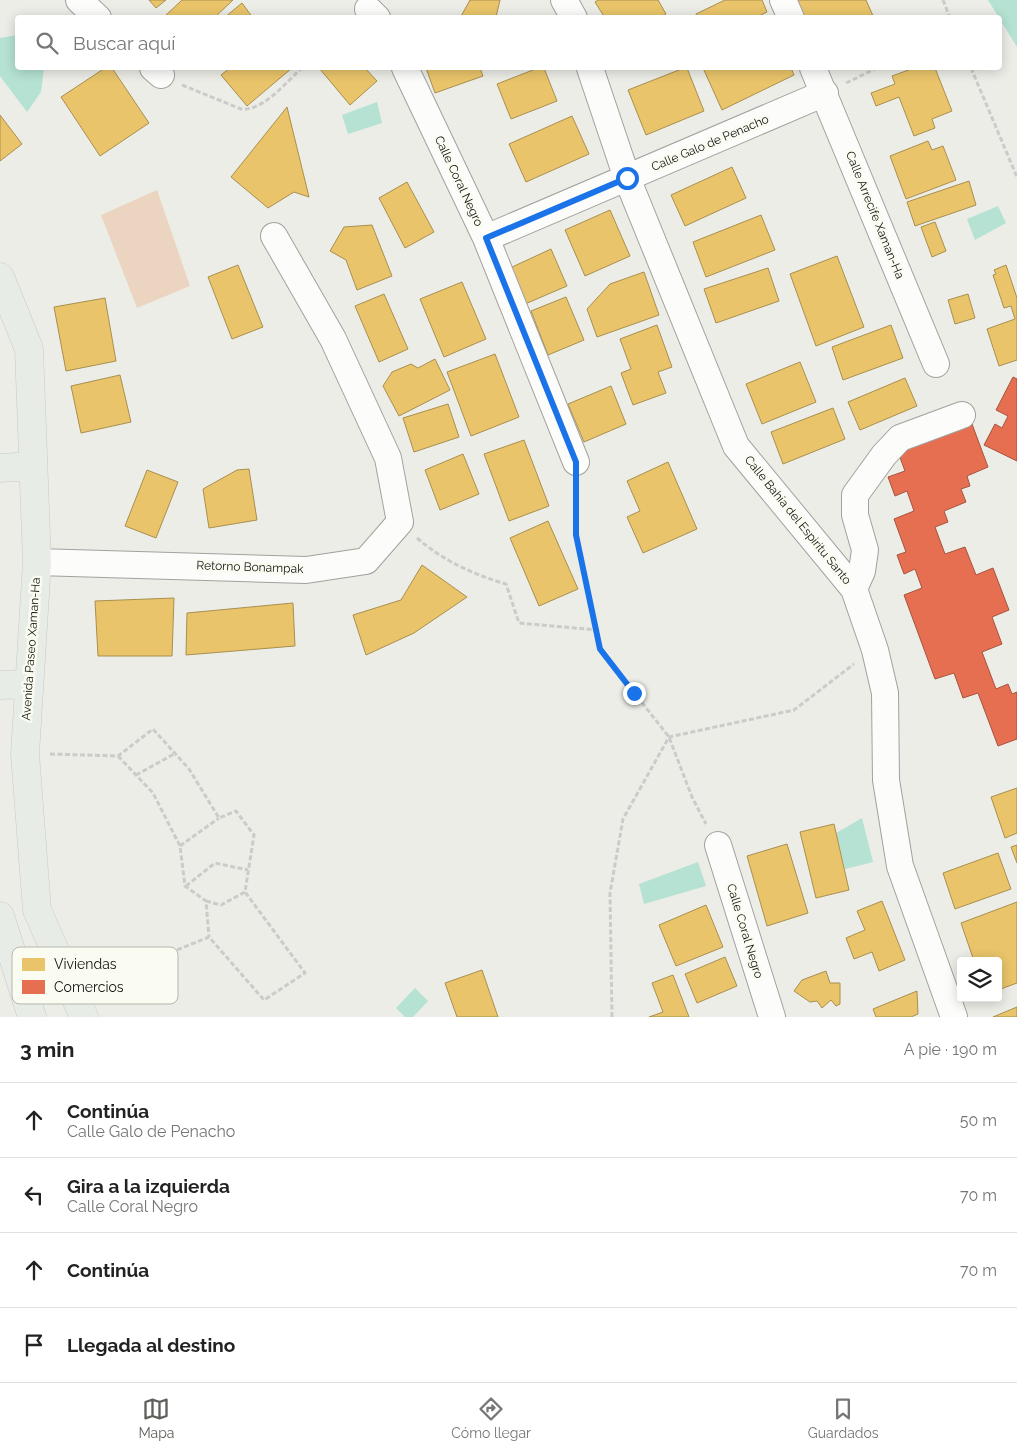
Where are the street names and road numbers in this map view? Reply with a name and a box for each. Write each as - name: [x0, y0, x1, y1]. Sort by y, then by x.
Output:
- street label: Calle Galo de Penacho: [649, 112, 771, 174]
- street label: Calle Coral Negro: [432, 134, 486, 228]
- street label: Calle Arrecife Xaman-Ha: [843, 149, 907, 281]
- street label: Calle Bahía del Espiritu Santo: [742, 453, 854, 587]
- street label: Retorno Bonampak: [196, 558, 304, 576]
- street label: Avenida Paseo Xaman-Ha: [19, 577, 43, 721]
- street label: Calle Coral Negro: [724, 882, 766, 980]

